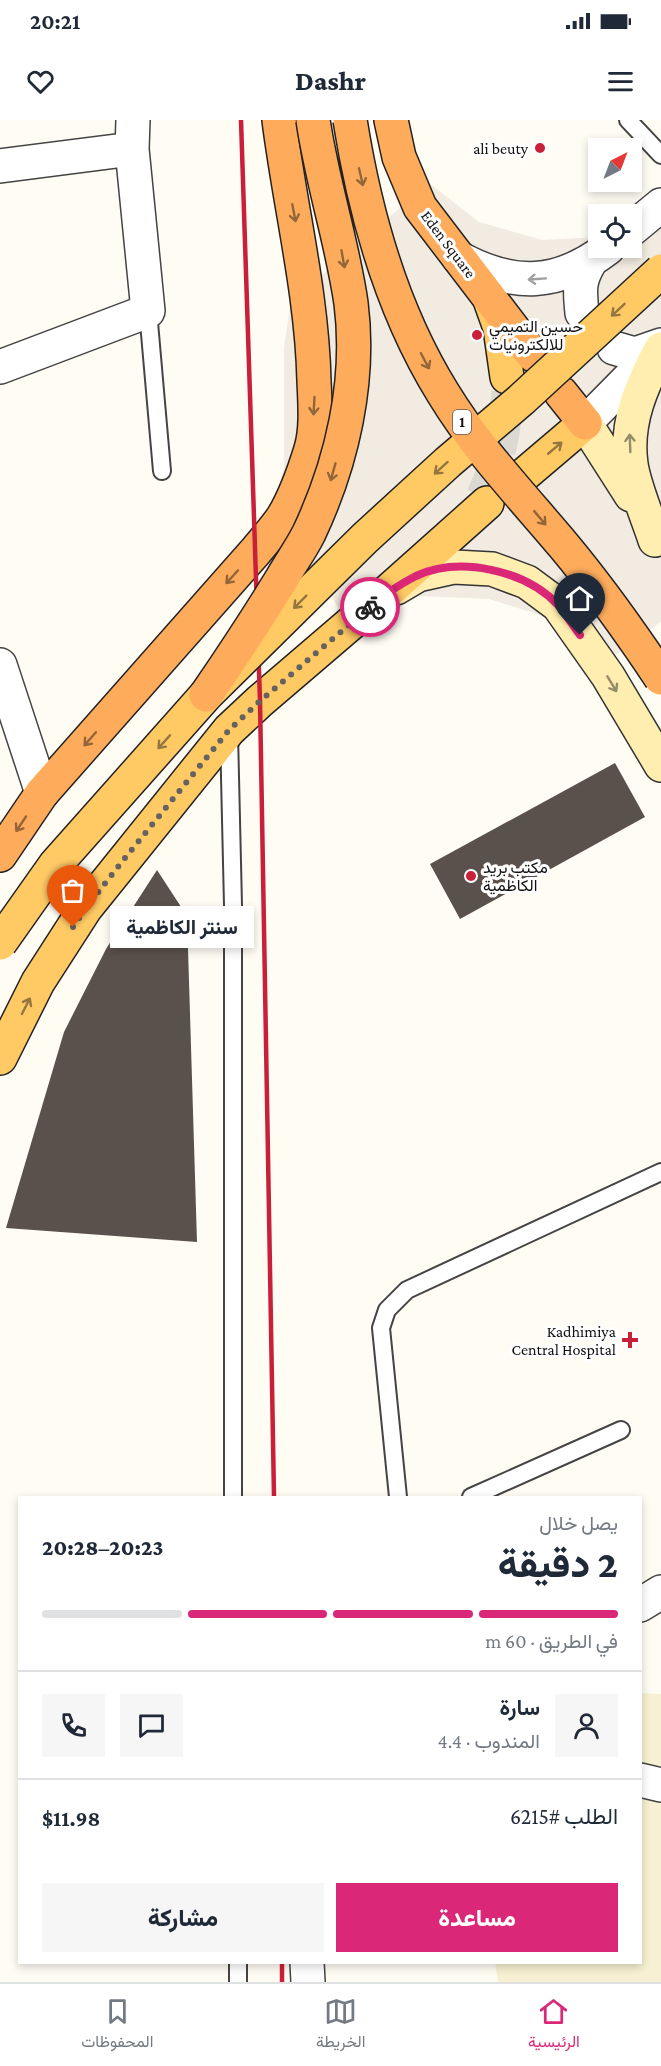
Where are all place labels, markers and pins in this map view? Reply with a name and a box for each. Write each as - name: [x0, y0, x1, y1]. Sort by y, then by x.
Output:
- place label: ali beuty: [473, 140, 529, 158]
- marker: ali beuty: [533, 141, 547, 155]
- place label: حسين التميمي للالكترونيات: [489, 318, 583, 355]
- marker: حسين التميمي للالكترونيات: [470, 328, 484, 342]
- pin: [554, 573, 605, 635]
- place label: مكتب بريد الكاظمية: [483, 859, 548, 895]
- pin: [47, 865, 98, 927]
- marker: مكتب بريد الكاظمية: [464, 869, 478, 883]
- callout: سنتر الكاظمية: [109, 906, 253, 948]
- place label: Kadhimiya Central Hospital: [512, 1323, 617, 1359]
- marker: Kadhimiya Central Hospital: [621, 1331, 639, 1349]

